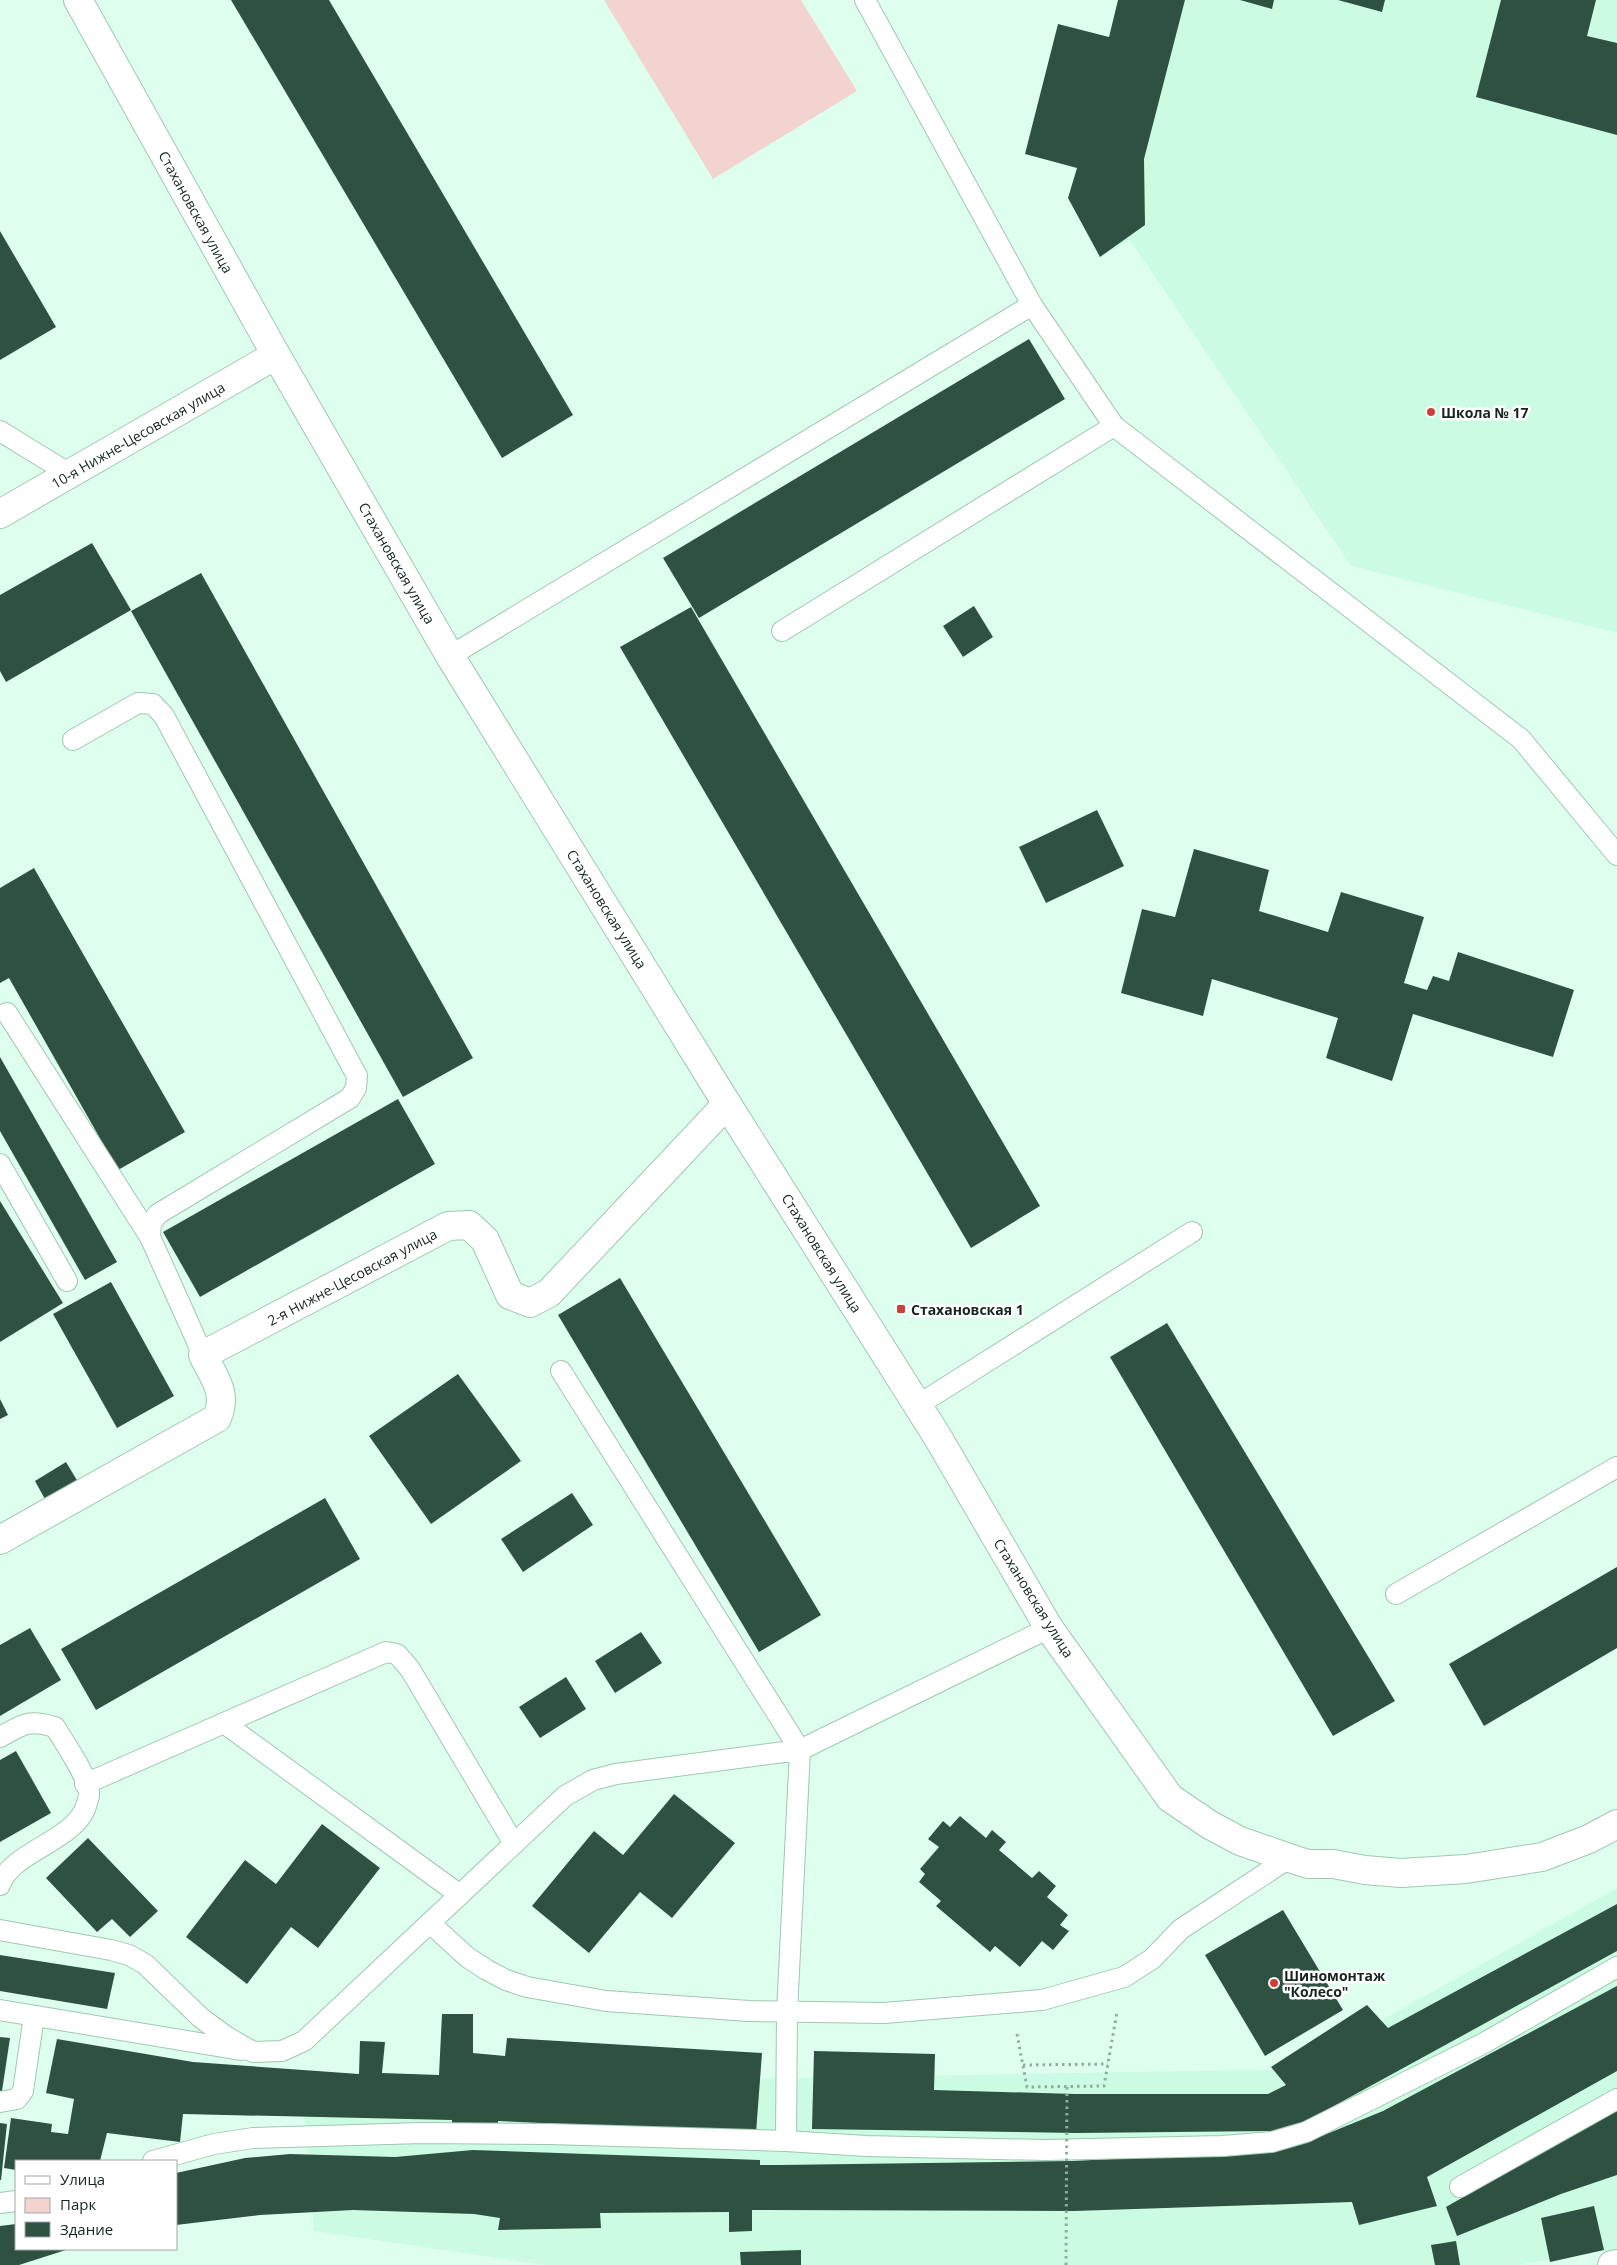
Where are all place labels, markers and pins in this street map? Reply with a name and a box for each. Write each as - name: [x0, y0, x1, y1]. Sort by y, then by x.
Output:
- place label: Школа № 17: [1441, 403, 1529, 422]
- marker: Школа № 17: [1425, 406, 1437, 418]
- place label: Стахановская 1: [911, 1300, 1024, 1319]
- marker: Стахановская 1: [895, 1303, 907, 1315]
- place label: Шиномонтаж "Колесо": [1284, 1966, 1386, 2001]
- marker: Шиномонтаж "Колесо": [1268, 1977, 1280, 1989]

